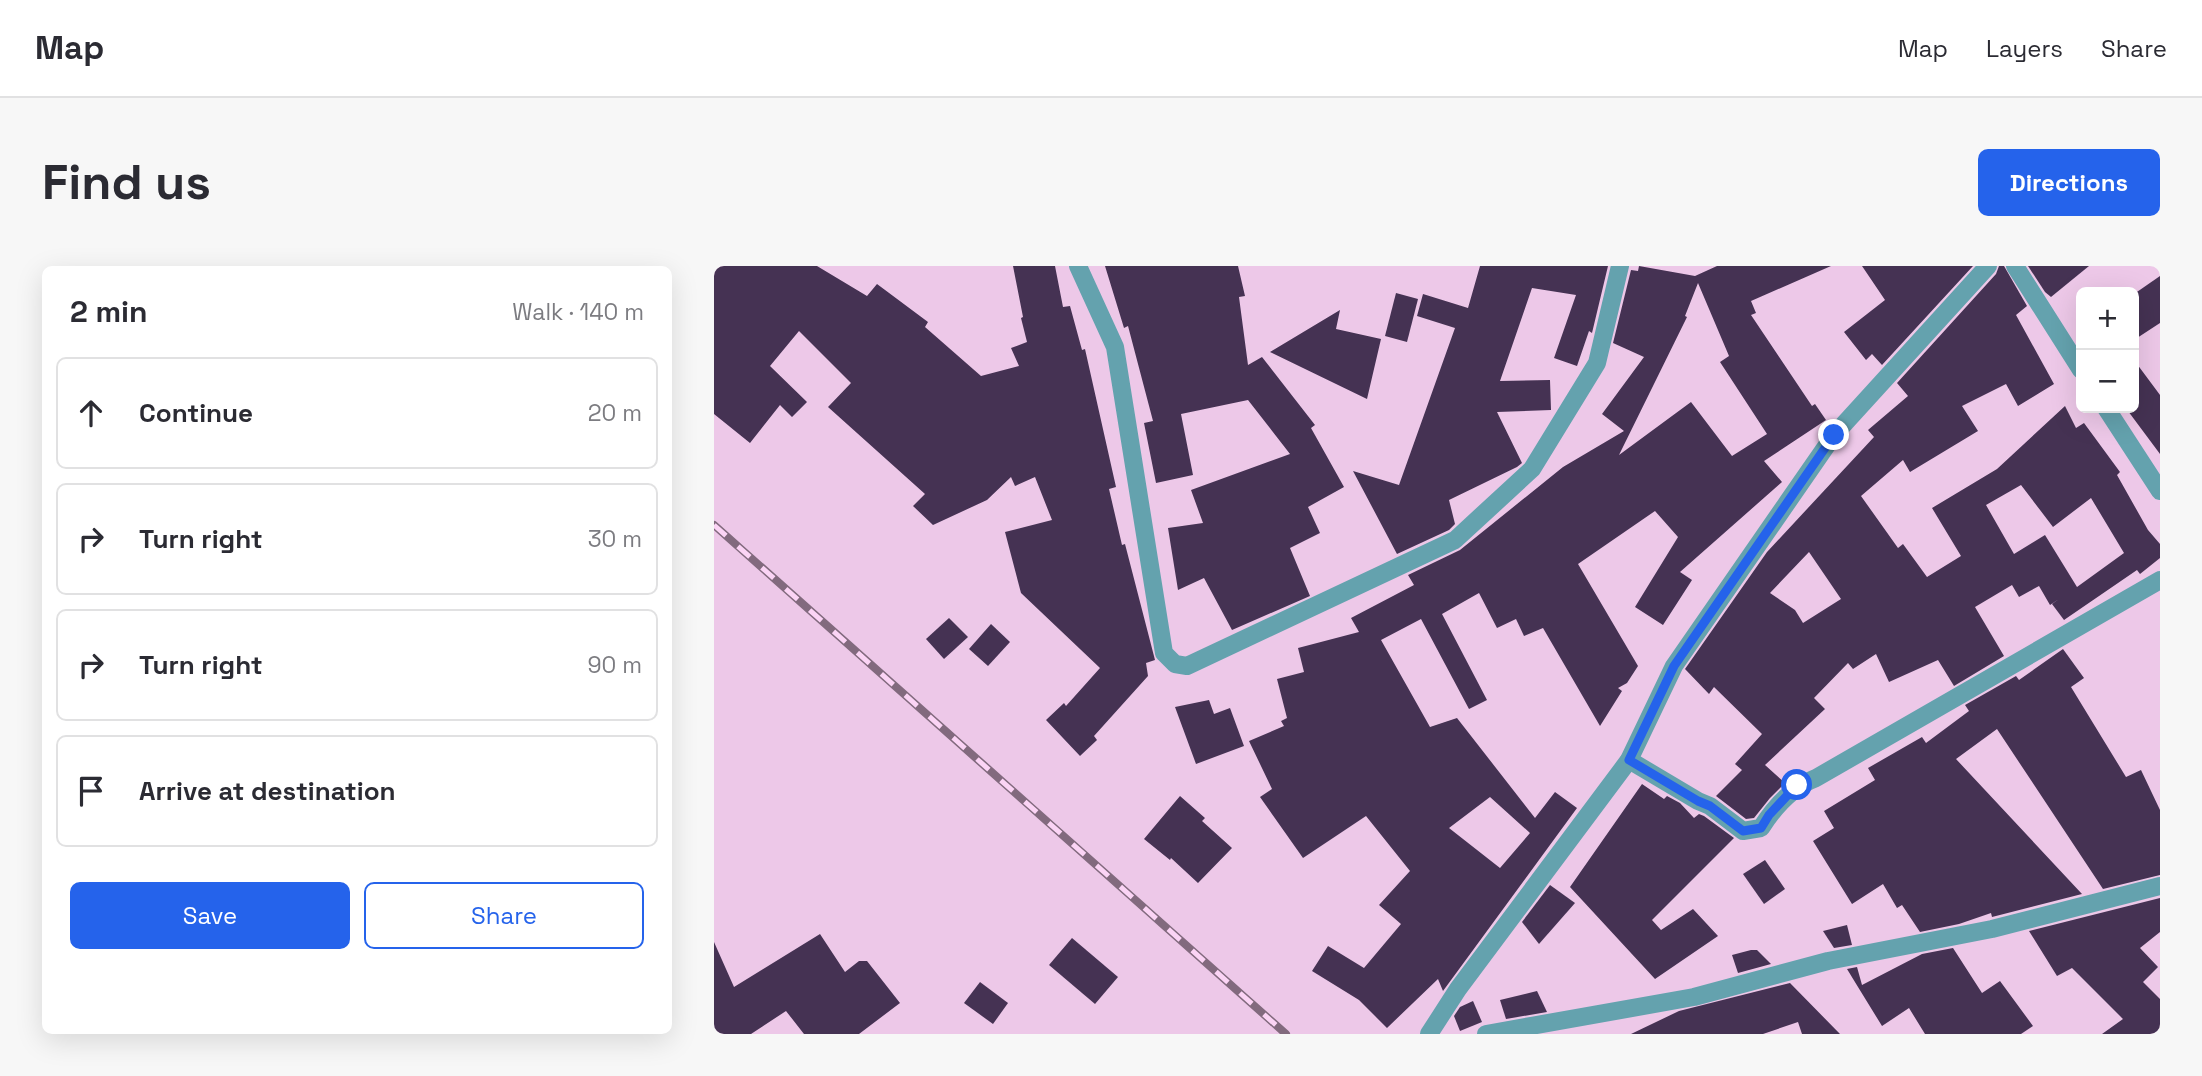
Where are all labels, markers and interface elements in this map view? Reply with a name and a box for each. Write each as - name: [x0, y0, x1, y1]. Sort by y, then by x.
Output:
- text: Map: [35, 27, 104, 69]
- text: Map: [1898, 33, 1948, 64]
- text: Layers: [1986, 33, 2063, 64]
- text: Share: [2101, 33, 2167, 64]
- button: Directions: [1978, 149, 2160, 216]
- text: Find us: [42, 151, 211, 213]
- map controls: [2076, 287, 2139, 413]
- button: +: [2076, 287, 2139, 350]
- text: 2 min: [70, 292, 148, 331]
- text: Walk · 140 m: [512, 297, 644, 327]
- button: −: [2076, 350, 2139, 413]
- icon: ahead: [72, 394, 110, 432]
- text: Continue: [139, 396, 253, 430]
- text: 20 m: [588, 398, 642, 428]
- route end: [1818, 419, 1849, 450]
- icon: right: [72, 520, 110, 558]
- text: Turn right: [139, 522, 263, 556]
- text: 30 m: [588, 524, 642, 554]
- icon: right: [72, 646, 110, 684]
- text: Turn right: [139, 648, 263, 682]
- text: 90 m: [587, 650, 642, 680]
- route start: [1781, 769, 1812, 800]
- icon: arrive: [72, 772, 110, 810]
- text: Arrive at destination: [139, 774, 396, 808]
- button: Save: [70, 882, 350, 949]
- button: Share: [364, 882, 644, 949]

